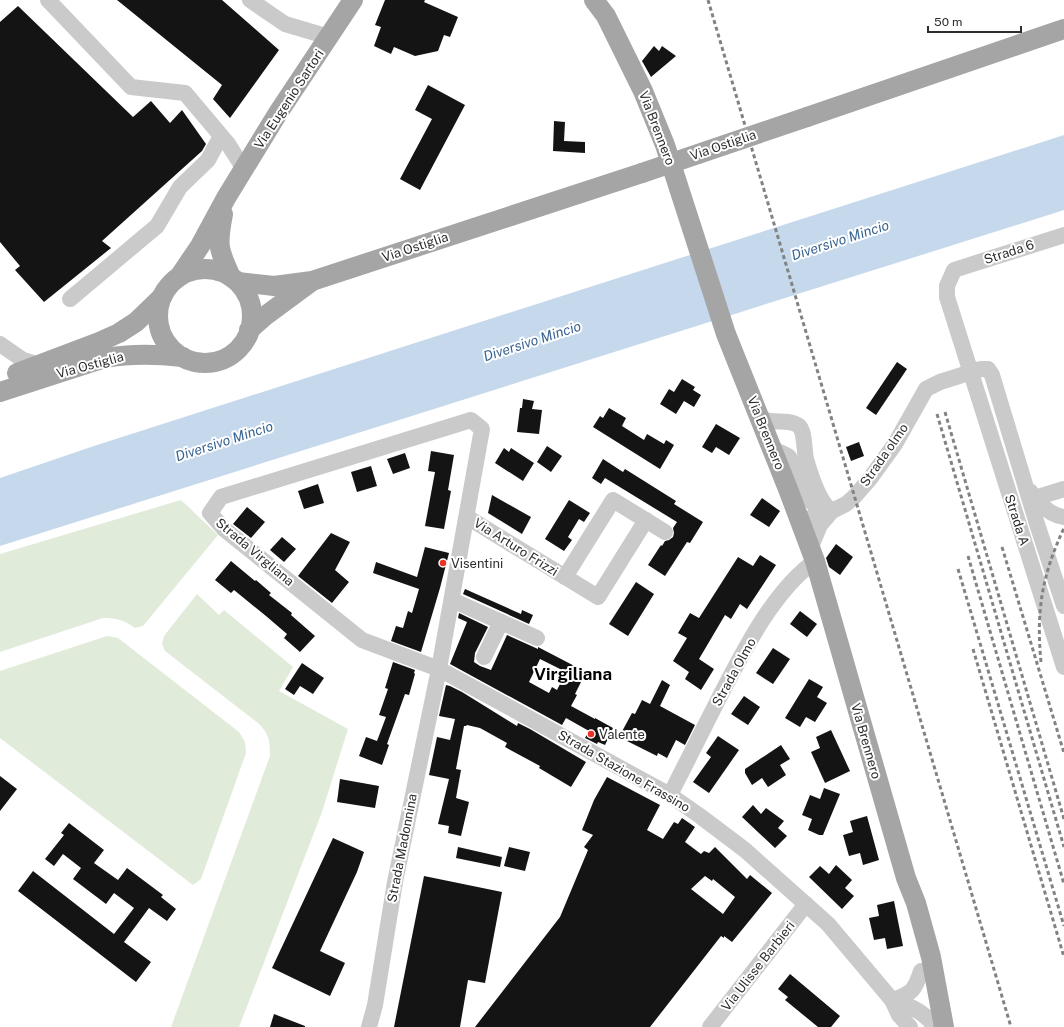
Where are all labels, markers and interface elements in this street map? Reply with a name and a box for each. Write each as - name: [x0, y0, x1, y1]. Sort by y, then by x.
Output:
- scale bar: [928, 8, 1021, 34]
- text: 50 m: [934, 15, 962, 29]
- street label: Via Eugenio Sartori: [251, 46, 327, 152]
- street label: Via Brennero: [636, 89, 678, 167]
- street label: Via Ostiglia: [688, 127, 758, 163]
- water label: Diversivo Mincio: [789, 217, 891, 263]
- street label: Via Ostiglia: [380, 229, 450, 265]
- street label: Strada 6: [982, 237, 1036, 267]
- water label: Diversivo Mincio: [481, 318, 583, 364]
- street label: Via Ostiglia: [55, 349, 125, 381]
- street label: Via Brennero: [744, 394, 788, 472]
- water label: Diversivo Mincio: [173, 418, 275, 464]
- street label: Strada olmo: [857, 421, 911, 489]
- street label: Strada A: [1002, 493, 1032, 547]
- street label: Strada Virgliana: [213, 515, 297, 589]
- street label: Via Arturo Frizzi: [471, 515, 561, 579]
- place label: Visentini: [451, 556, 503, 571]
- marker: Visentini: [438, 558, 448, 568]
- street label: Strada Olmo: [709, 635, 759, 709]
- district label: Virgiliana: [534, 664, 612, 684]
- street label: Via Brennero: [848, 701, 884, 781]
- street label: Strada Stazione Frassino: [555, 727, 693, 815]
- place label: Valente: [599, 727, 645, 742]
- marker: Valente: [586, 729, 596, 739]
- street label: Strada Madonnina: [384, 792, 420, 904]
- street label: Via Ulisse Barbieri: [718, 918, 798, 1014]

